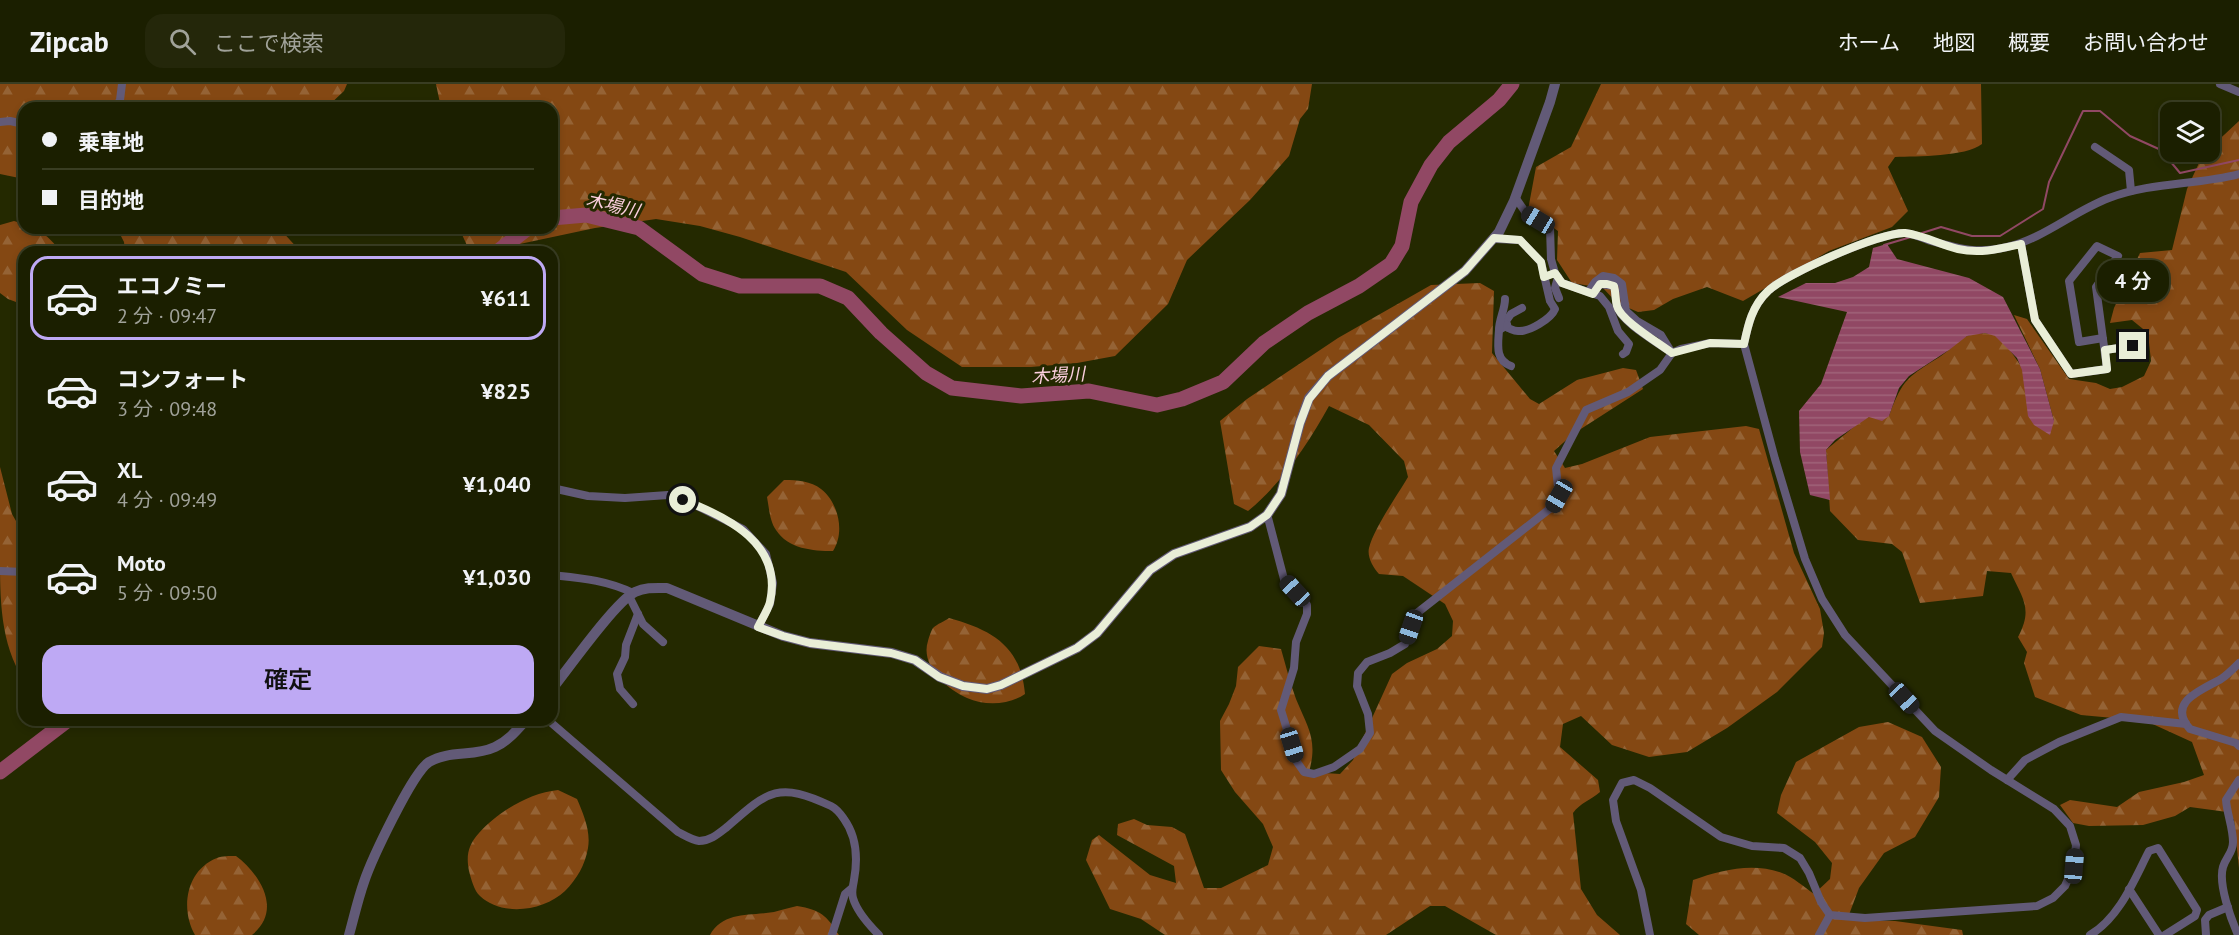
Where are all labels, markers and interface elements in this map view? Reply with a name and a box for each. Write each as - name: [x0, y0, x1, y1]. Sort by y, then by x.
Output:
- search box: [145, 14, 565, 68]
- text: Zipcab: [30, 23, 109, 60]
- icon: search: [166, 25, 199, 58]
- text: ここで検索: [214, 29, 324, 57]
- text: ホーム: [1838, 29, 1900, 56]
- text: 地図: [1933, 29, 1975, 56]
- text: 概要: [2008, 29, 2050, 56]
- text: お問い合わせ: [2083, 29, 2209, 56]
- map controls: [2160, 102, 2220, 162]
- button: layers: [2160, 102, 2220, 162]
- text: 乗車地: [78, 128, 144, 156]
- text: 目的地: [78, 186, 144, 214]
- water label: 木場川: [584, 188, 644, 223]
- car: [1518, 203, 1558, 237]
- callout: 4 分: [2097, 259, 2169, 301]
- text: 4 分: [2115, 268, 2151, 294]
- icon: car: [45, 271, 99, 325]
- text: エコノミー: [117, 272, 227, 300]
- text: ¥611: [481, 284, 531, 312]
- text: 2 分 · 09:47: [117, 303, 217, 329]
- route end: [2119, 332, 2146, 359]
- water label: 木場川: [1030, 362, 1088, 388]
- icon: car: [45, 364, 99, 418]
- text: コンフォート: [117, 365, 248, 393]
- text: ¥825: [481, 377, 531, 405]
- text: 3 分 · 09:48: [117, 396, 217, 422]
- text: XL: [117, 456, 142, 484]
- icon: car: [45, 457, 99, 511]
- text: ¥1,040: [463, 470, 531, 498]
- car: [1542, 476, 1576, 516]
- route start: [669, 486, 696, 513]
- text: 4 分 · 09:49: [117, 487, 217, 513]
- text: Moto: [117, 549, 166, 577]
- icon: car: [45, 550, 99, 604]
- text: ¥1,030: [463, 563, 531, 591]
- car: [1276, 572, 1314, 610]
- text: 5 分 · 09:50: [117, 580, 217, 606]
- car: [1397, 607, 1425, 647]
- button: 確定: [42, 645, 534, 714]
- car: [1885, 679, 1923, 717]
- car: [1278, 725, 1306, 765]
- car: [2063, 847, 2085, 885]

